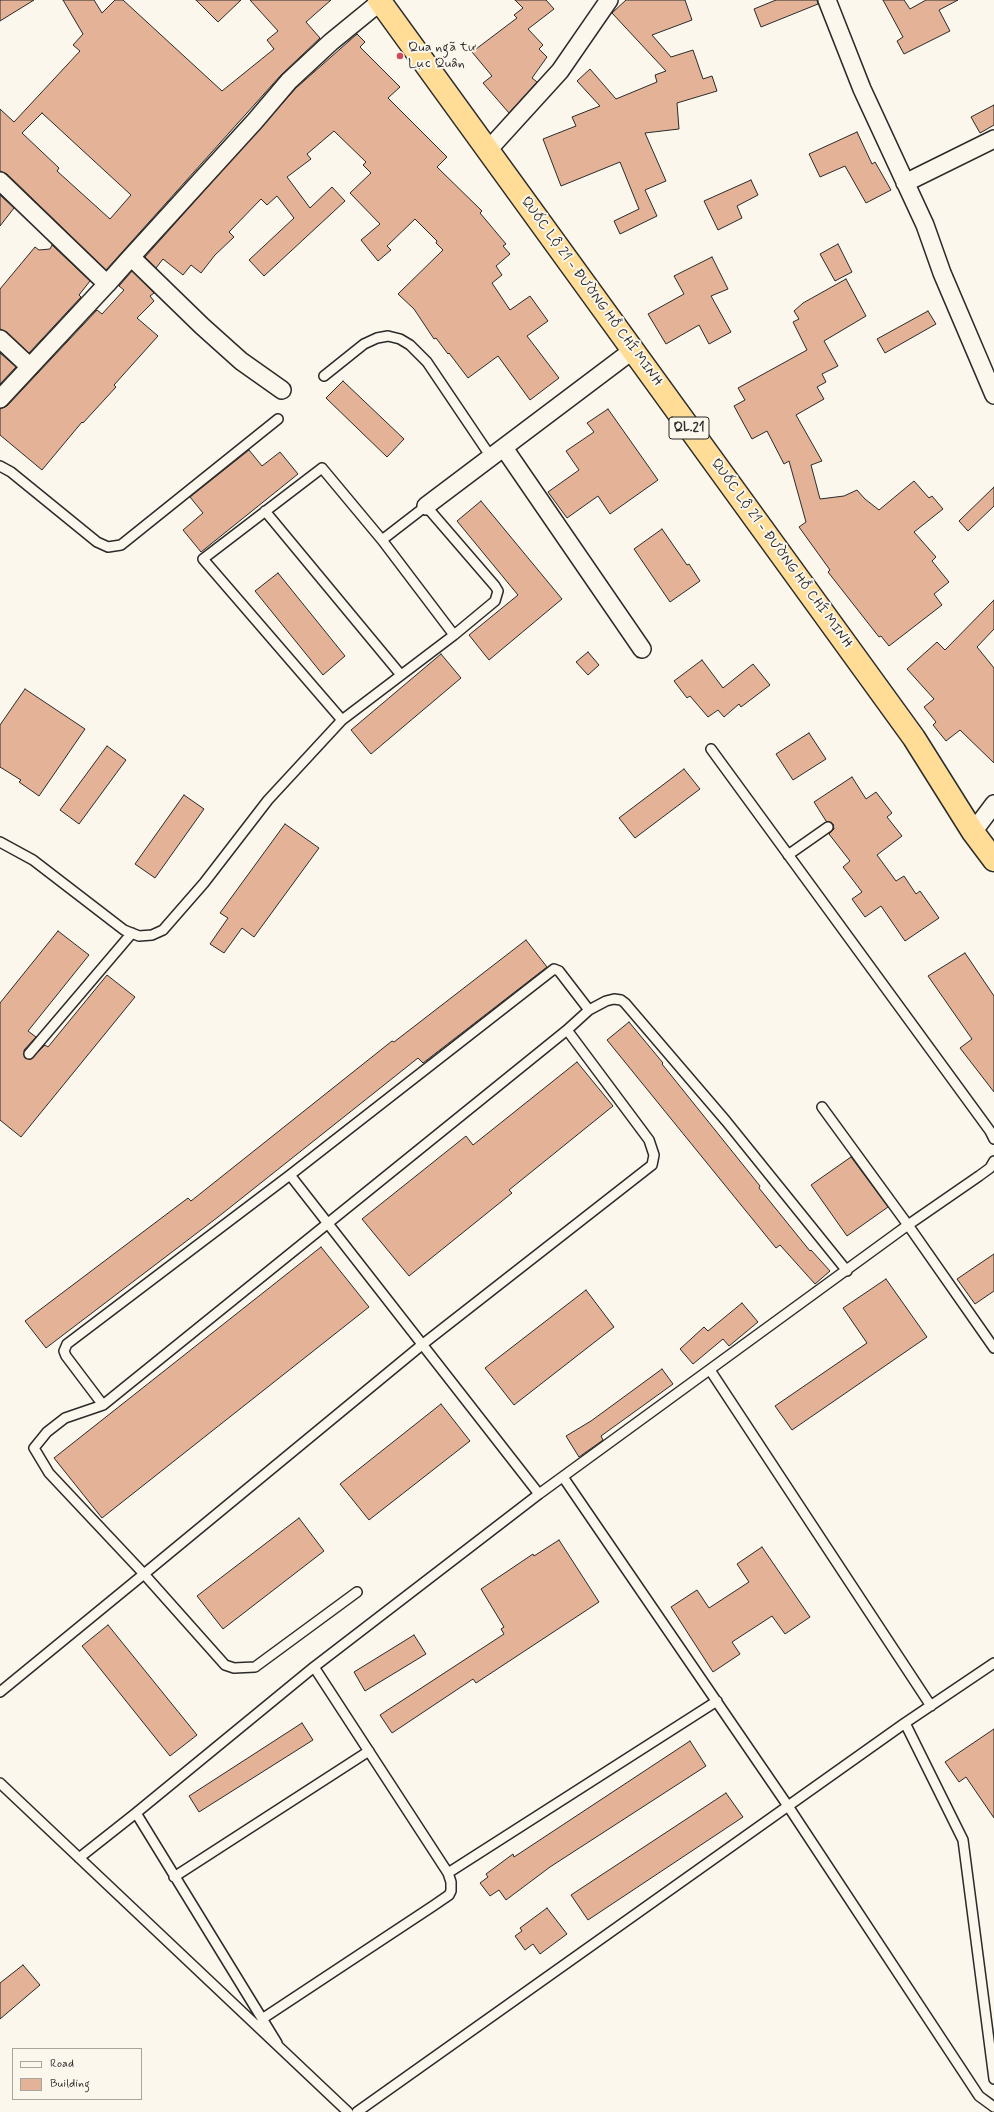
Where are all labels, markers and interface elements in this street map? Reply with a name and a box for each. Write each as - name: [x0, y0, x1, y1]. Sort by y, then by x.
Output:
- place label: Qua ngã tư Lục Quân: [408, 40, 476, 72]
- marker: Qua ngã tư Lục Quân: [395, 51, 405, 61]
- street label: QUỐC LỘ 21 - ĐƯỜNG HỒ CHÍ MINH: [517, 194, 665, 390]
- road number: QL.21: [669, 417, 709, 439]
- street label: QUỐC LỘ 21 - ĐƯỜNG HỒ CHÍ MINH: [707, 456, 855, 652]
- legend: [12, 2048, 142, 2100]
- text: Road: [50, 2056, 74, 2072]
- text: Building: [50, 2076, 90, 2092]

